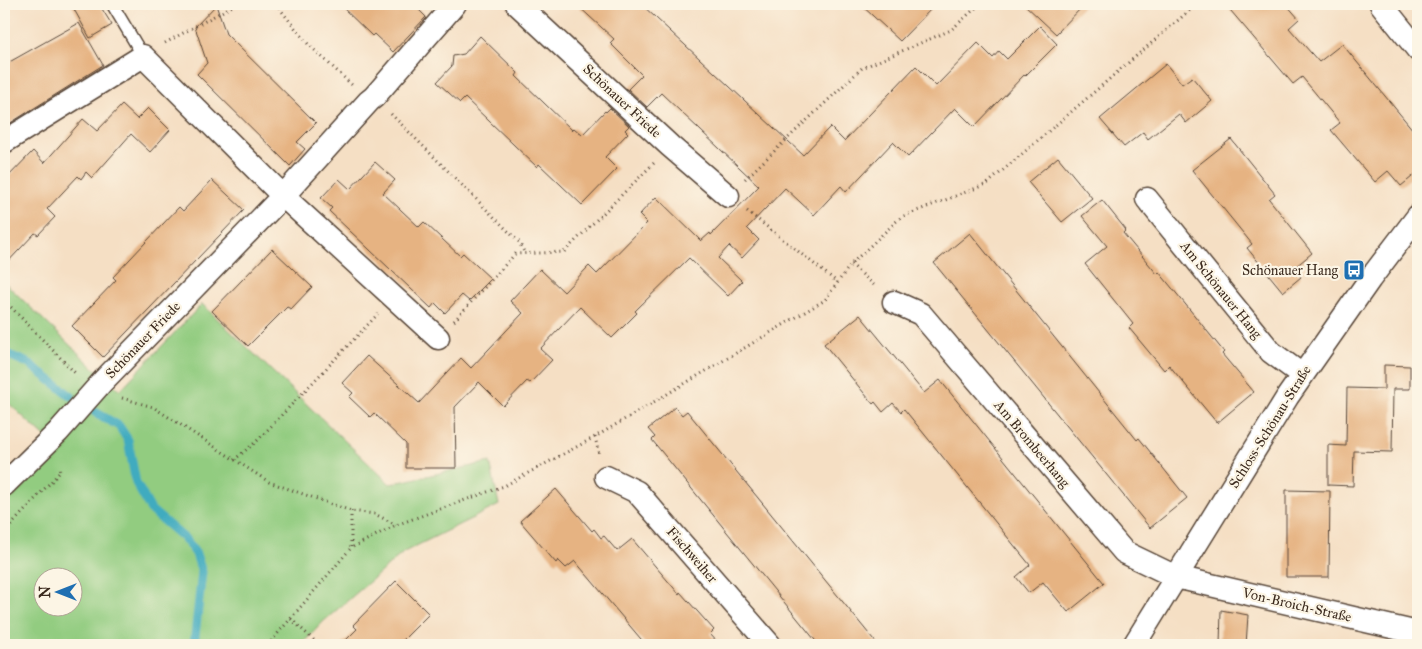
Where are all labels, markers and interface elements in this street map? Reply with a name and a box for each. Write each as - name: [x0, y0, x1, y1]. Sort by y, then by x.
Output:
- street label: Schönauer Friede: [579, 61, 665, 142]
- street label: Am Schönauer Hang: [1176, 237, 1266, 342]
- bus stop icon: Schönauer Hang: [1342, 258, 1366, 282]
- place label: Schönauer Hang: [1242, 262, 1338, 279]
- street label: Schönauer Friede: [102, 298, 184, 382]
- street label: Schloss-Schönau-Straße: [1225, 362, 1315, 491]
- street label: Am Brombeerhang: [990, 396, 1074, 491]
- street label: Fischweiher: [663, 523, 722, 587]
- north arrow: [32, 566, 82, 616]
- street label: Von-Broich-Straße: [1240, 584, 1353, 626]
- text: N: [37, 586, 54, 598]

